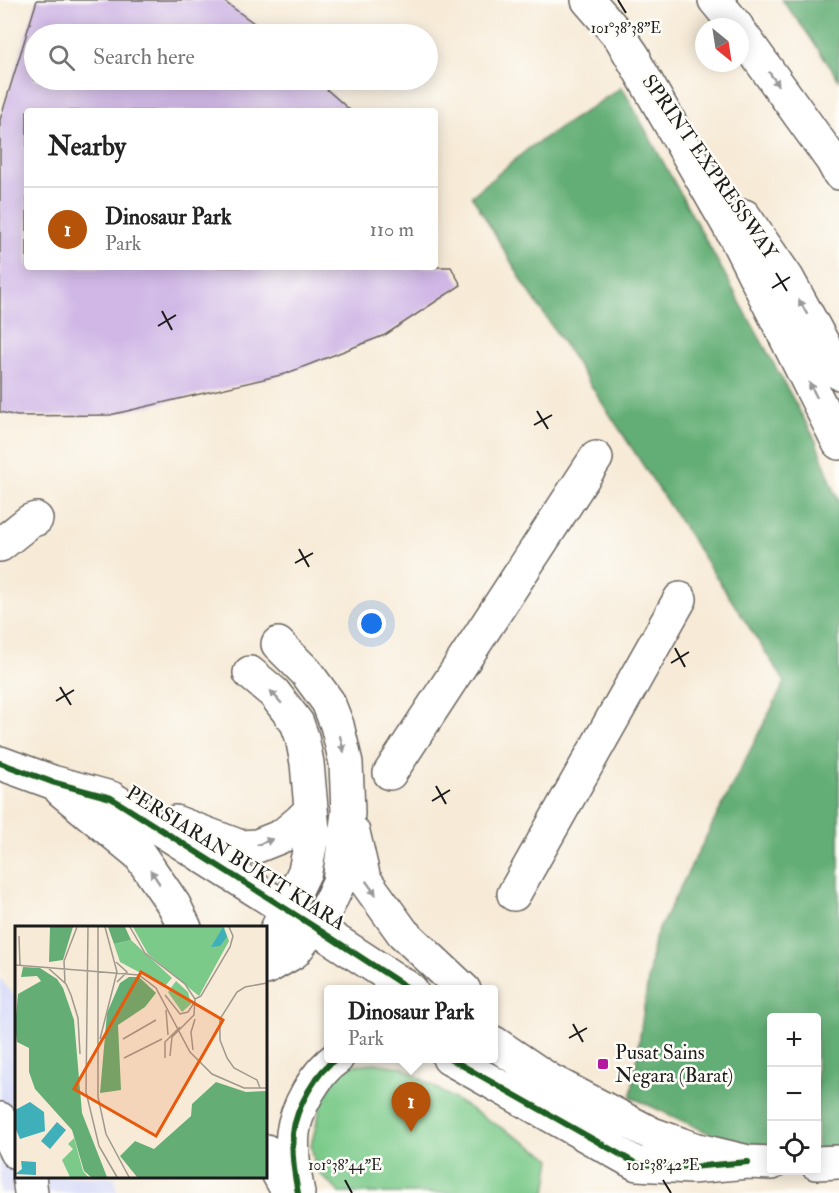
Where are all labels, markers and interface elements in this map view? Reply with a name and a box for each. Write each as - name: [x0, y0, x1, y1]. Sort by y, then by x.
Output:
- north arrow: [695, 18, 749, 72]
- text: 101°38'38"E: [591, 19, 661, 38]
- search box: [24, 24, 438, 90]
- icon: search: [45, 41, 78, 74]
- text: Search here: [93, 43, 195, 71]
- street label: SPRINT EXPRESSWAY: [637, 70, 784, 265]
- one-way arrow: [768, 71, 780, 87]
- text: Nearby: [48, 131, 126, 163]
- text: Dinosaur Park: [105, 203, 232, 231]
- text: 1: [64, 217, 71, 242]
- text: 110 m: [370, 217, 414, 242]
- text: Park: [105, 231, 141, 256]
- one-way arrow: [798, 298, 808, 315]
- one-way arrow: [808, 382, 817, 399]
- your location: [357, 609, 386, 638]
- one-way arrow: [270, 689, 283, 705]
- one-way arrow: [337, 735, 347, 753]
- street label: PERSIARAN BUKIT KIARA: [122, 780, 351, 936]
- one-way arrow: [256, 837, 274, 846]
- one-way arrow: [149, 869, 160, 886]
- one-way arrow: [365, 880, 377, 896]
- inset map: [15, 926, 267, 1178]
- popup: [324, 985, 498, 1063]
- text: Dinosaur Park: [348, 998, 474, 1026]
- map controls: [767, 1013, 821, 1175]
- button: +: [767, 1013, 821, 1067]
- text: Park: [348, 1026, 384, 1051]
- place label: Pusat Sains Negara (Barat): [615, 1040, 733, 1088]
- marker: Pusat Sains Negara (Barat): [596, 1057, 610, 1071]
- button: −: [767, 1067, 821, 1121]
- pin: 1: [392, 1082, 430, 1132]
- button: locate: [767, 1121, 821, 1175]
- text: 101°38'44"E: [308, 1156, 382, 1175]
- text: 101°38'42"E: [626, 1156, 700, 1175]

